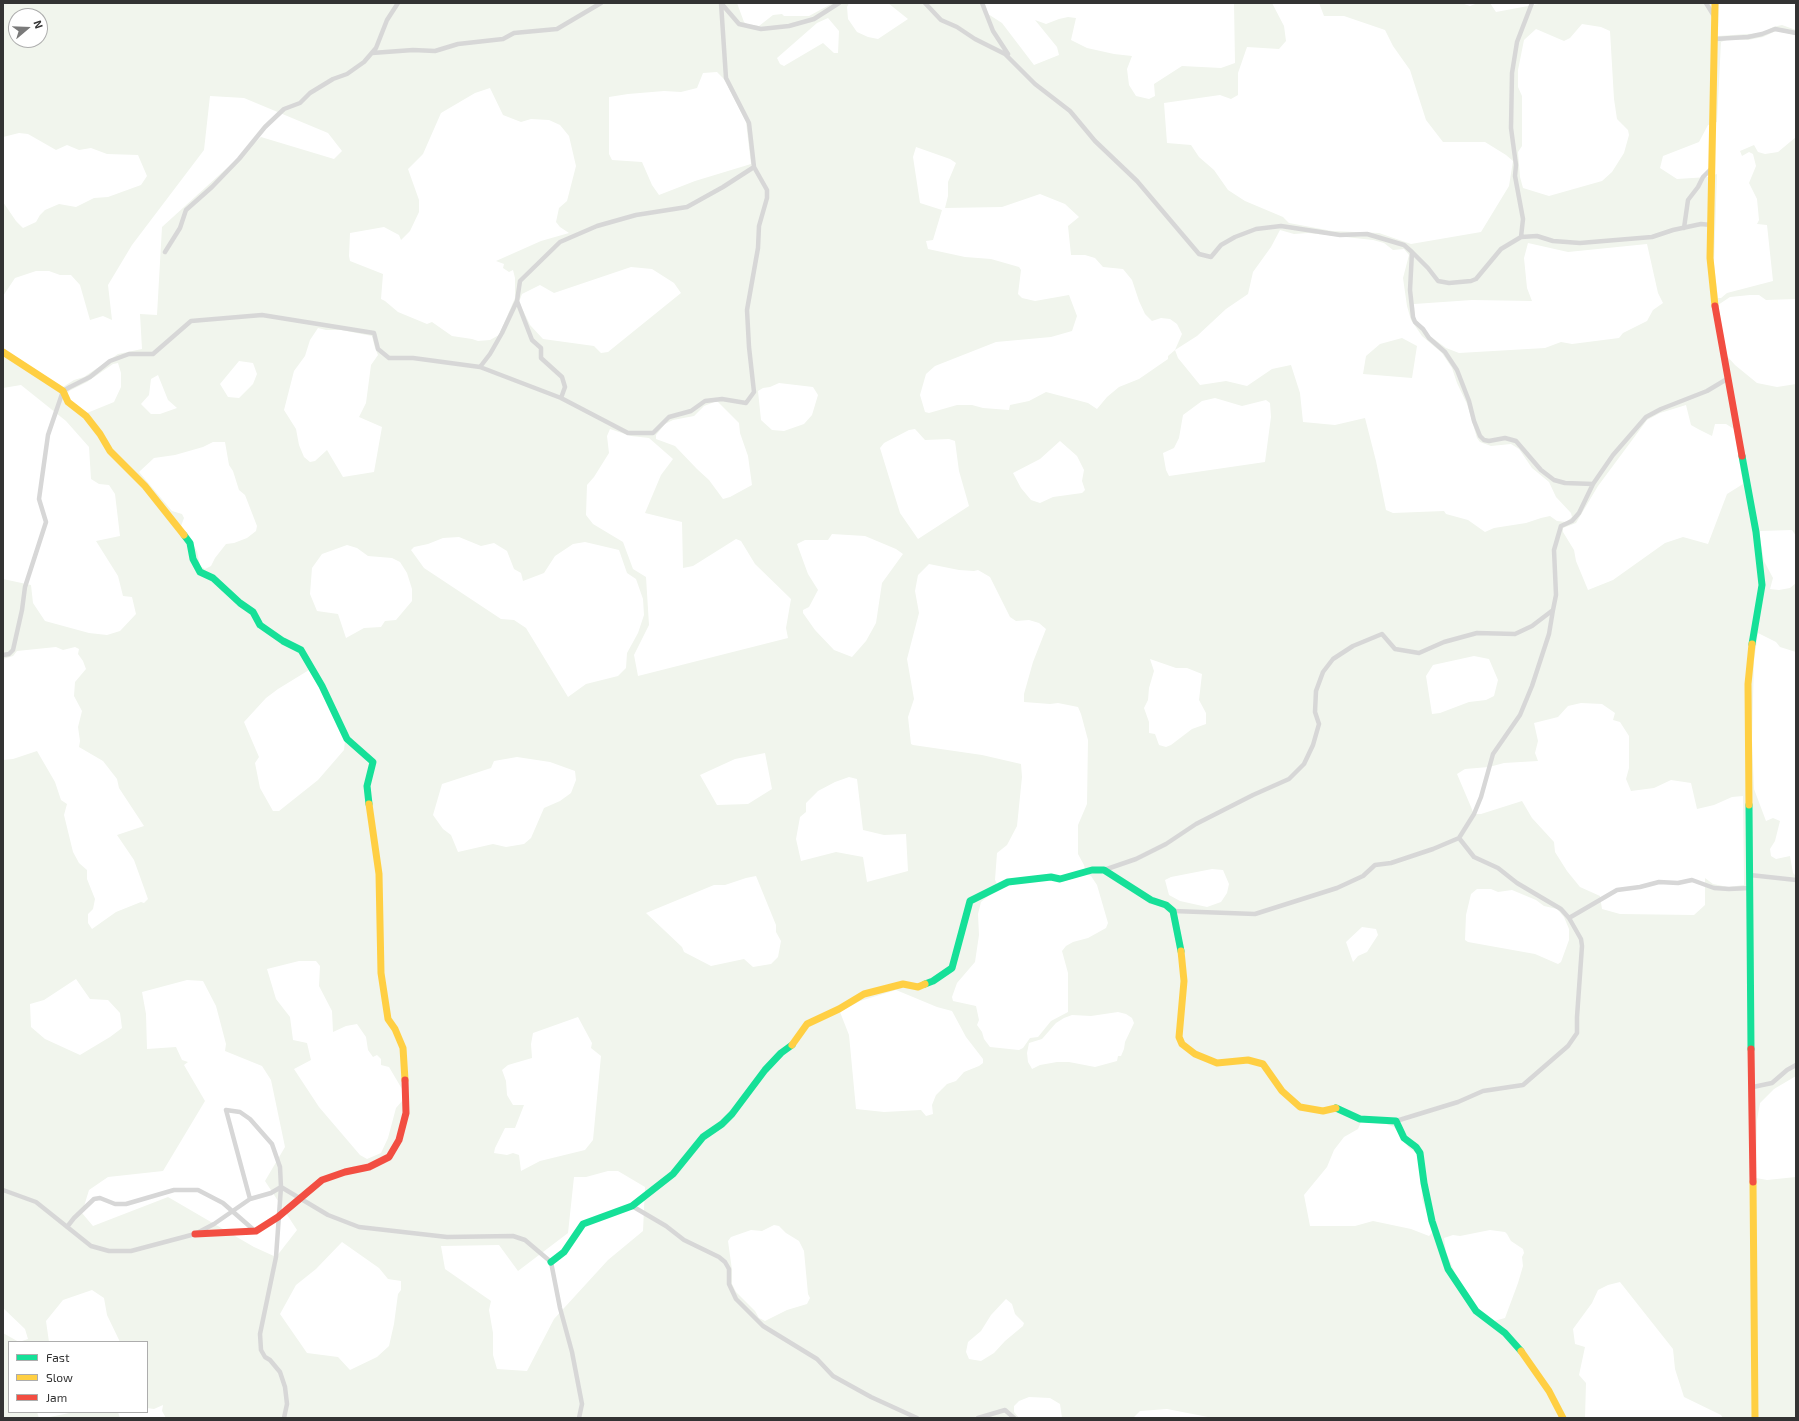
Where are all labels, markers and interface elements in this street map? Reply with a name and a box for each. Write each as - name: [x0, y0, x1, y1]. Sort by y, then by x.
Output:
- north arrow: [8, 8, 48, 48]
- text: N: [31, 18, 46, 30]
- legend: [8, 1341, 148, 1413]
- text: Fast: [46, 1350, 69, 1364]
- text: Slow: [46, 1370, 73, 1384]
- text: Jam: [46, 1390, 67, 1404]

